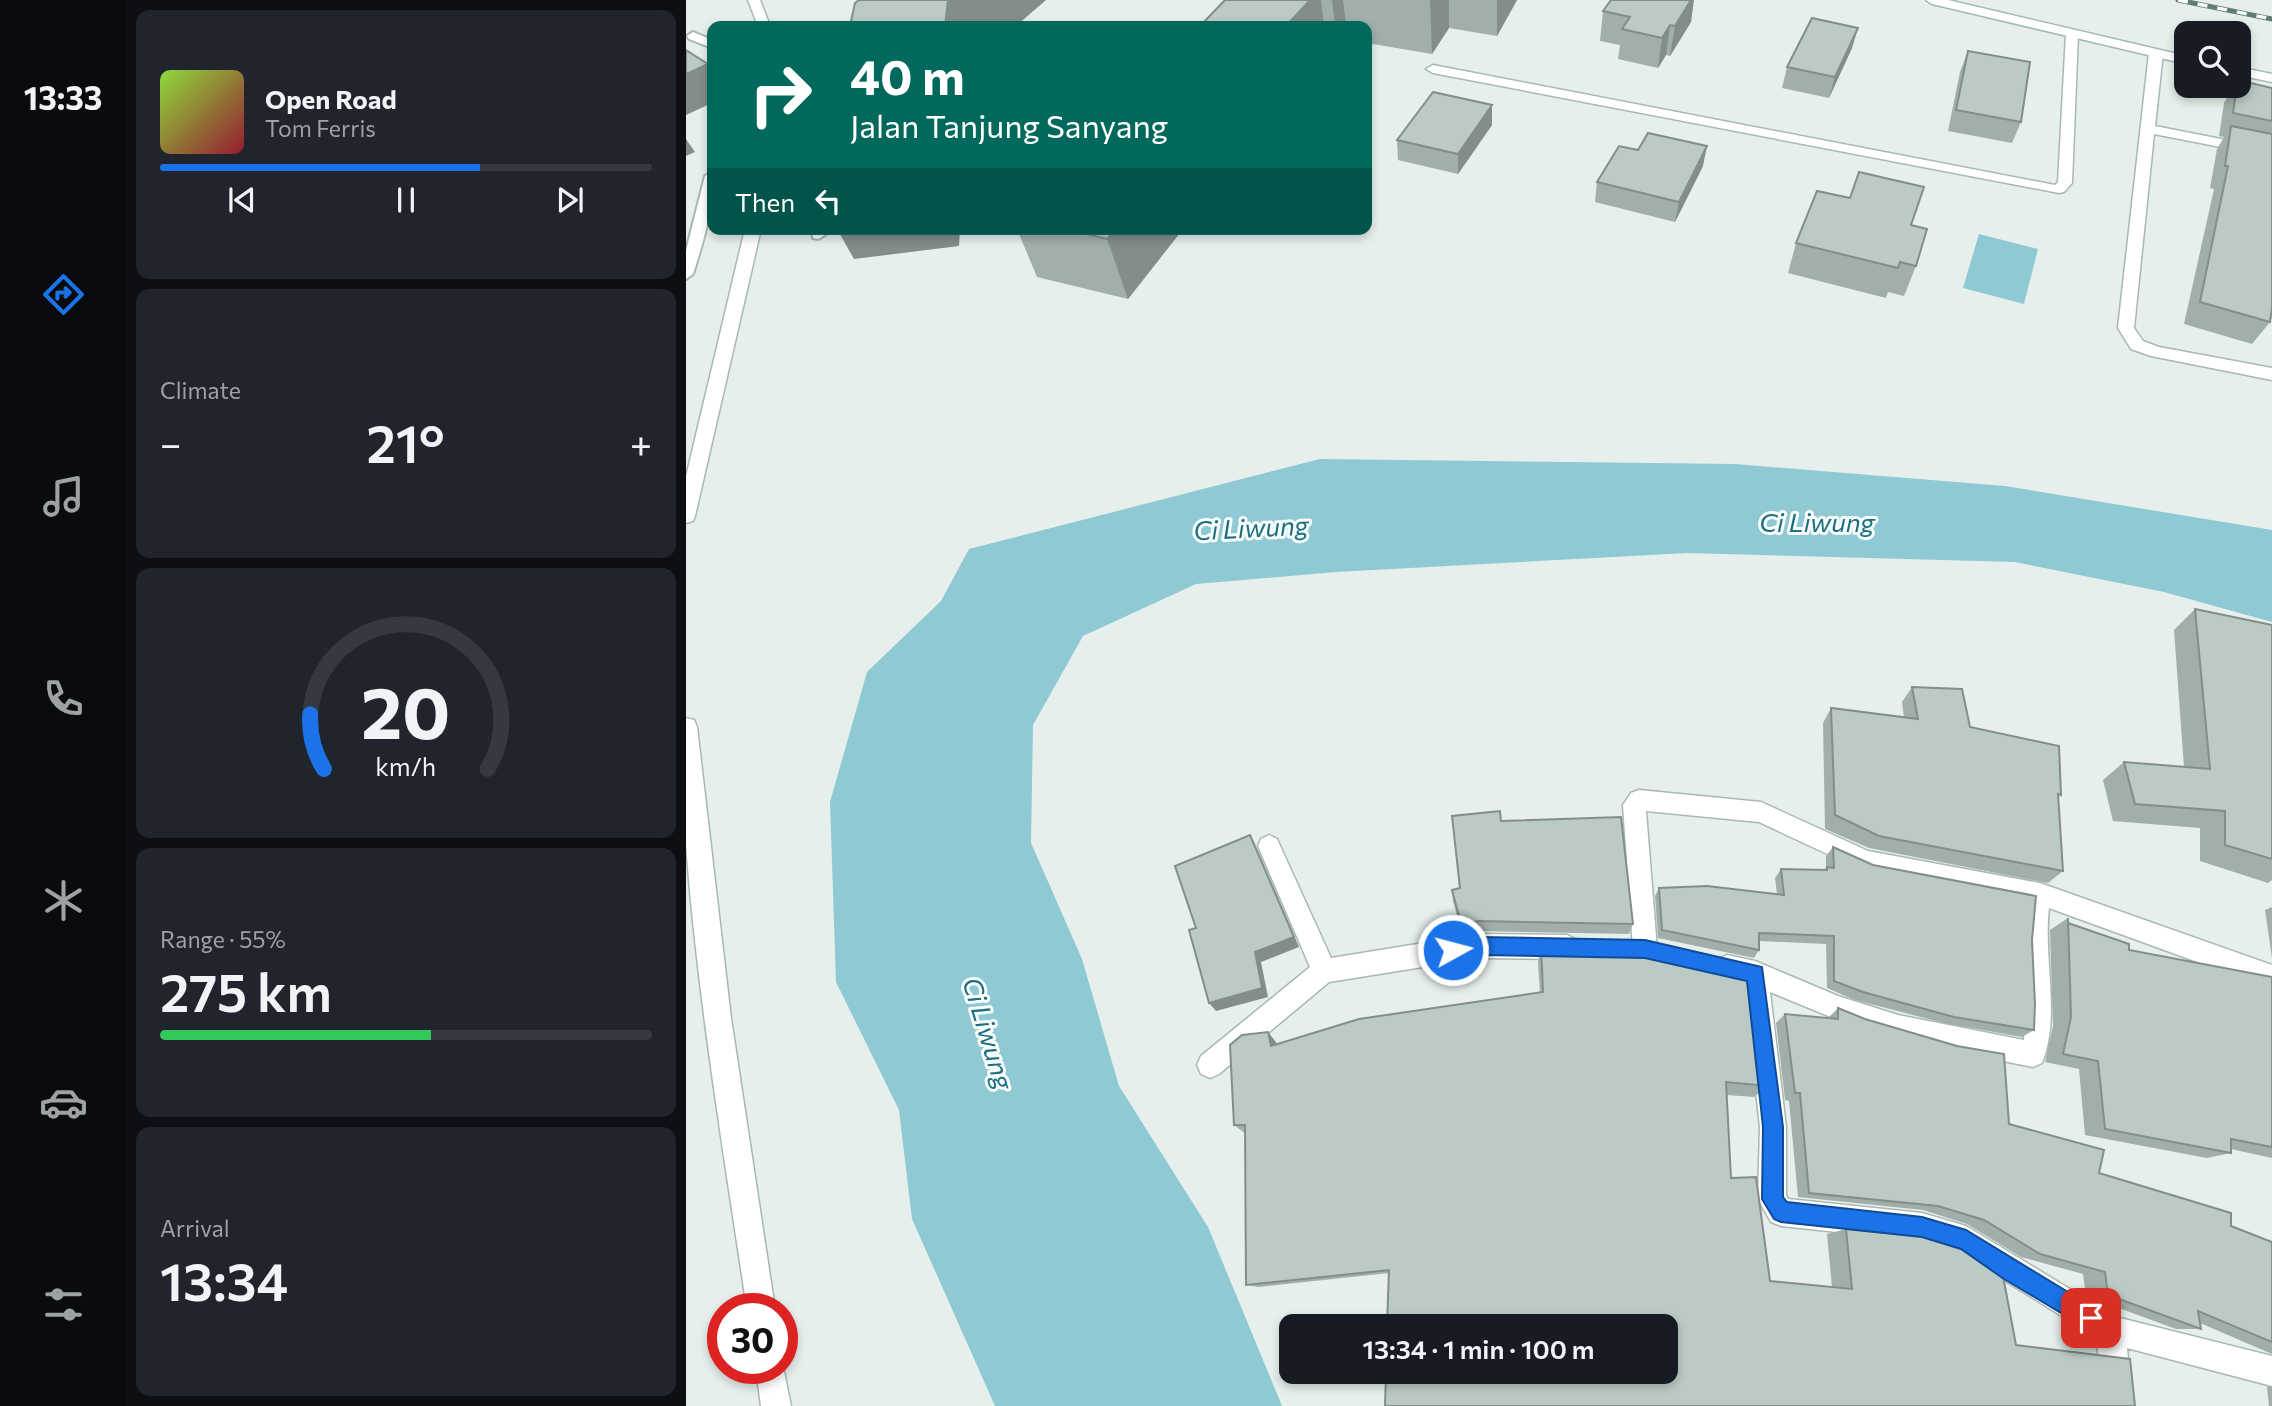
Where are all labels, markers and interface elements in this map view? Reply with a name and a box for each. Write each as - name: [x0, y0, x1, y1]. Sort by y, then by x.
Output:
- map controls: [2174, 21, 2251, 98]
- button: search: [2174, 21, 2251, 98]
- text: 40 m: [850, 45, 965, 105]
- icon: right: [735, 49, 826, 140]
- text: 13:33: [24, 77, 102, 117]
- text: Open Road: [265, 83, 397, 114]
- text: Jalan Tanjung Sanyang: [850, 105, 1168, 145]
- text: Tom Ferris: [265, 114, 376, 142]
- icon: previous: [223, 181, 261, 219]
- icon: pause: [387, 181, 425, 219]
- icon: next: [551, 181, 589, 219]
- icon: left: [809, 182, 847, 220]
- text: Then: [735, 186, 795, 217]
- icon: directions: [39, 270, 88, 319]
- text: Climate: [160, 376, 241, 404]
- text: 21°: [366, 410, 445, 474]
- text: −: [160, 419, 182, 466]
- text: +: [630, 419, 652, 466]
- icon: music: [39, 472, 88, 521]
- water label: Ci Liwung: [1759, 506, 1876, 537]
- water label: Ci Liwung: [1193, 508, 1310, 545]
- text: 20: [361, 665, 451, 754]
- icon: phone: [39, 674, 88, 723]
- text: km/h: [376, 751, 436, 781]
- icon: climate: [39, 876, 88, 925]
- position arrow: [1416, 913, 1490, 987]
- text: Range · 55%: [160, 925, 286, 953]
- text: 275 km: [160, 959, 332, 1023]
- water label: Ci Liwung: [957, 973, 1021, 1094]
- icon: car: [39, 1078, 88, 1127]
- text: Arrival: [160, 1214, 230, 1242]
- text: 13:34: [160, 1248, 288, 1312]
- icon: filters: [39, 1280, 88, 1329]
- pin: [2061, 1288, 2121, 1348]
- speed limit sign: 30: [707, 1293, 798, 1384]
- icon: arrive: [2072, 1299, 2110, 1337]
- text: 13:34 · 1 min · 100 m: [1362, 1333, 1595, 1364]

